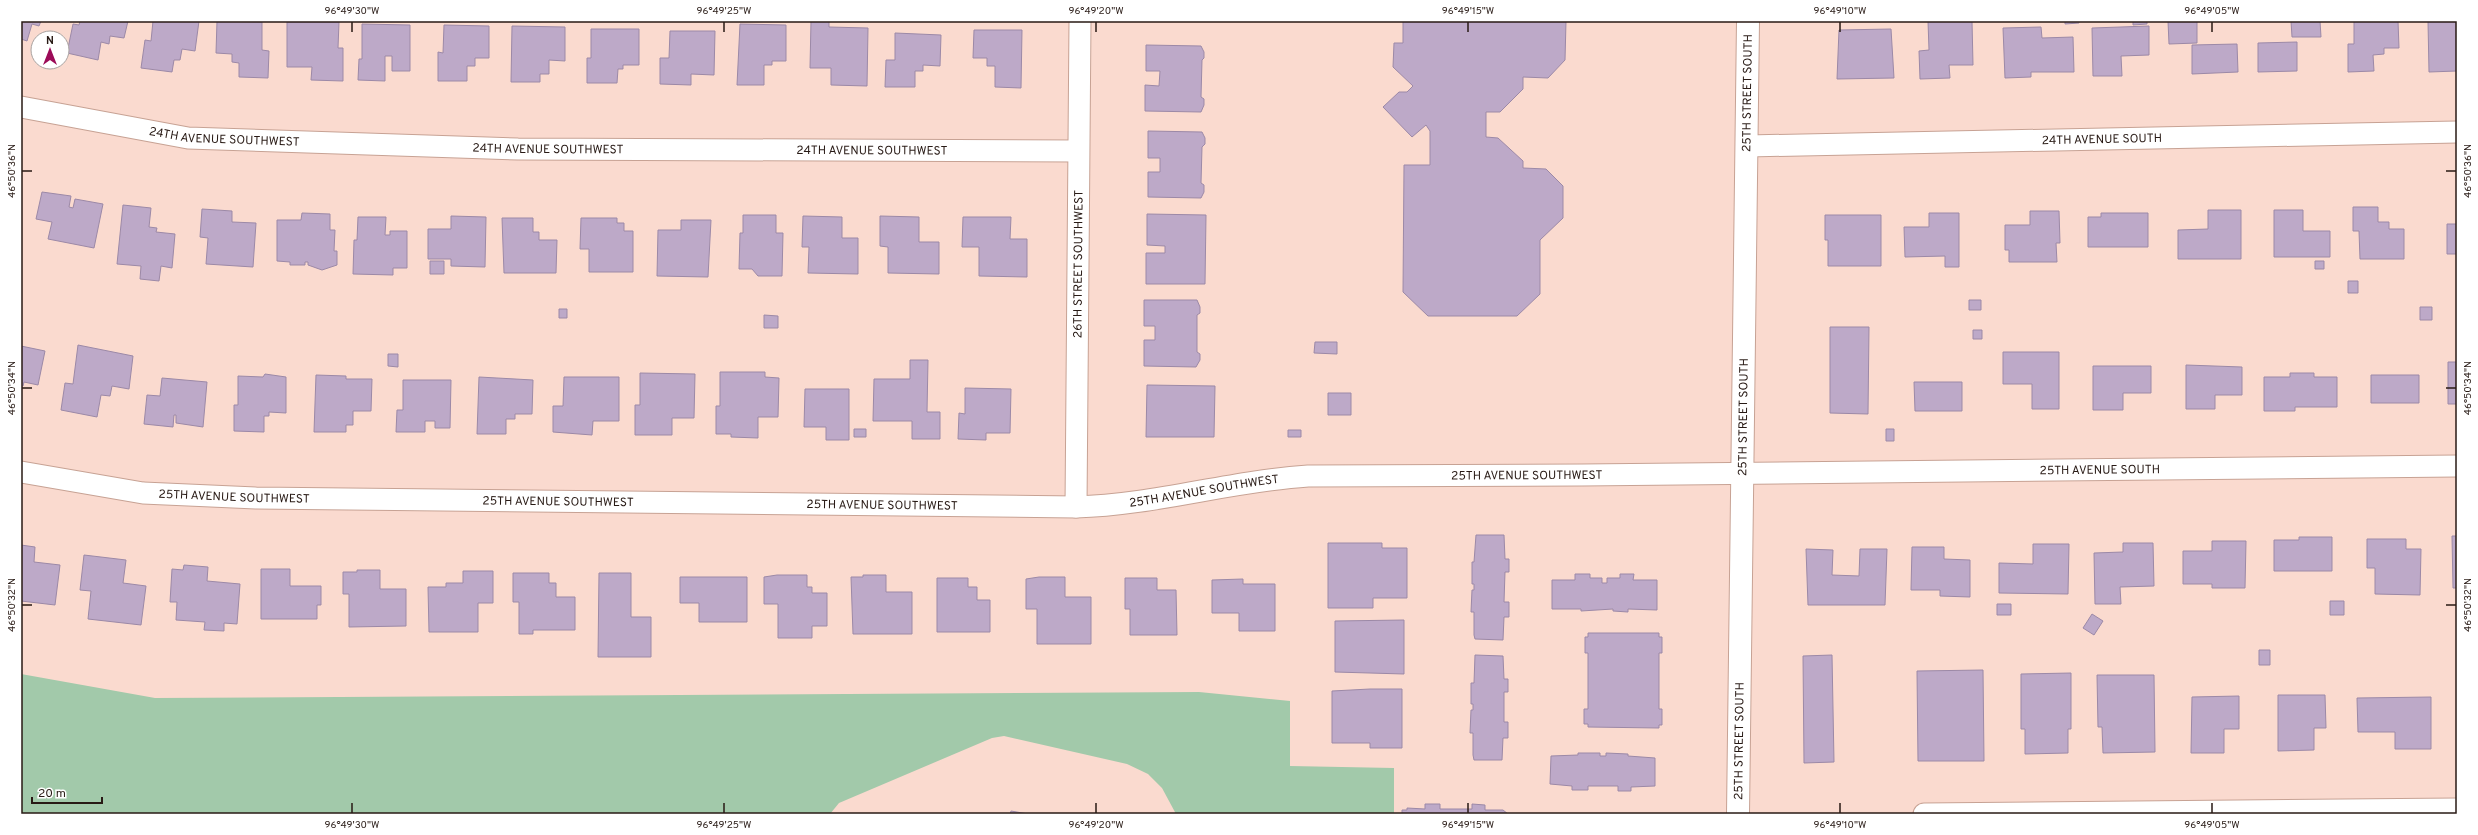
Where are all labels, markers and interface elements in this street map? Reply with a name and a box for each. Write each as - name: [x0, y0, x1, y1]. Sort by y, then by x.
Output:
- text: 96°49'30"W: [325, 5, 379, 18]
- text: 96°49'25"W: [697, 5, 751, 18]
- text: 96°49'20"W: [1068, 5, 1124, 18]
- text: 96°49'15"W: [1442, 5, 1494, 18]
- text: 96°49'10"W: [1814, 5, 1866, 18]
- text: 96°49'05"W: [2184, 5, 2240, 18]
- north arrow: [30, 30, 70, 70]
- text: N: [46, 34, 54, 48]
- street label: 25TH STREET SOUTH: [1739, 34, 1757, 152]
- street label: 24TH AVENUE SOUTHWEST: [148, 124, 300, 151]
- street label: 24TH AVENUE SOUTH: [2042, 131, 2162, 149]
- street label: 24TH AVENUE SOUTHWEST: [472, 140, 624, 158]
- street label: 24TH AVENUE SOUTHWEST: [796, 143, 948, 160]
- text: 46°50'36"N: [6, 144, 19, 198]
- text: 46°50'36"N: [2462, 144, 2475, 198]
- street label: 26TH STREET SOUTHWEST: [1070, 190, 1088, 338]
- street label: 25TH STREET SOUTH: [1735, 358, 1753, 476]
- text: 46°50'34"N: [6, 361, 19, 415]
- text: 46°50'34"N: [2462, 361, 2475, 415]
- street label: 25TH AVENUE SOUTH: [2039, 462, 2160, 479]
- street label: 25TH AVENUE SOUTHWEST: [1451, 468, 1603, 484]
- street label: 25TH AVENUE SOUTHWEST: [1128, 472, 1280, 512]
- street label: 25TH AVENUE SOUTHWEST: [158, 487, 310, 508]
- street label: 25TH AVENUE SOUTHWEST: [482, 493, 634, 511]
- street label: 25TH AVENUE SOUTHWEST: [806, 497, 958, 515]
- text: 46°50'32"N: [6, 578, 19, 632]
- text: 46°50'32"N: [2462, 578, 2475, 632]
- street label: 25TH STREET SOUTH: [1731, 682, 1749, 800]
- scale bar: [32, 779, 102, 805]
- text: 20 m: [38, 786, 66, 802]
- text: 96°49'30"W: [325, 819, 379, 832]
- text: 96°49'25"W: [697, 819, 751, 832]
- text: 96°49'20"W: [1068, 819, 1124, 832]
- text: 96°49'15"W: [1442, 819, 1494, 832]
- text: 96°49'10"W: [1814, 819, 1866, 832]
- text: 96°49'05"W: [2184, 819, 2240, 832]

